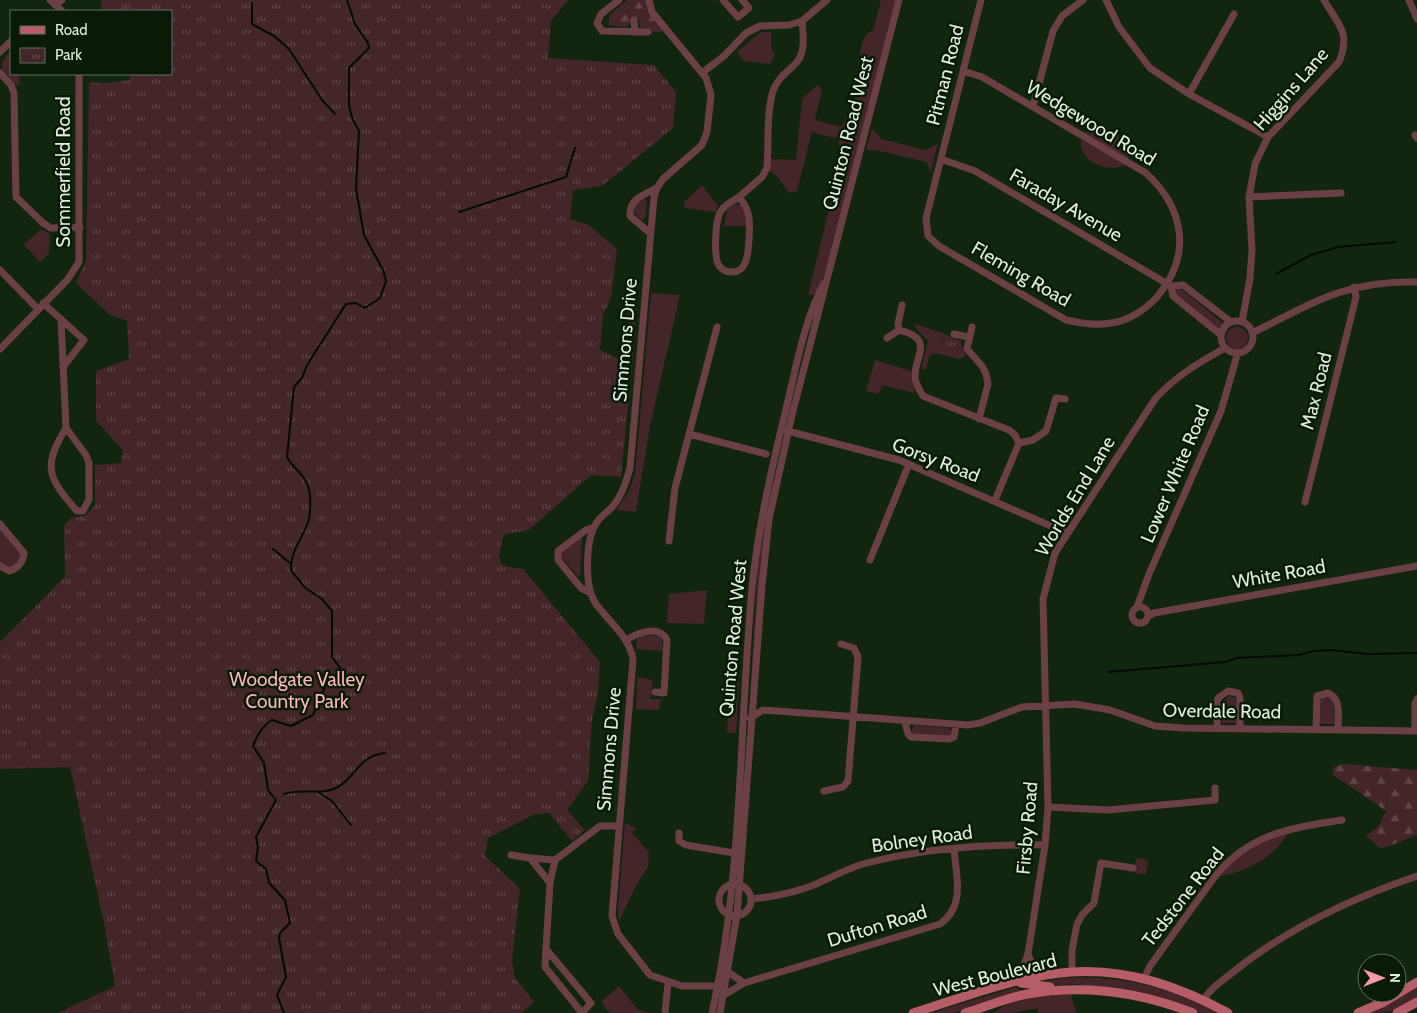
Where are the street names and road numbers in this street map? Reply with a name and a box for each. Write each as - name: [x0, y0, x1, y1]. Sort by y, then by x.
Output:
- street label: Pitman Road: [921, 22, 969, 128]
- street label: Higgins Lane: [1249, 43, 1333, 135]
- street label: Quinton Road West: [818, 53, 878, 212]
- street label: Wedgewood Road: [1022, 75, 1160, 171]
- street label: Sommerfield Road: [52, 96, 75, 248]
- street label: Faraday Avenue: [1006, 163, 1127, 247]
- street label: Fleming Road: [967, 236, 1075, 312]
- street label: Simmons Drive: [608, 277, 642, 403]
- street label: Max Road: [1295, 350, 1337, 432]
- street label: Lower White Road: [1136, 402, 1214, 546]
- street label: Worlds End Lane: [1030, 432, 1120, 560]
- street label: Gorsy Road: [889, 433, 983, 487]
- street label: White Road: [1231, 555, 1327, 593]
- street label: Quinton Road West: [715, 558, 751, 717]
- street label: Simmons Drive: [592, 686, 626, 812]
- street label: Overdale Road: [1163, 698, 1281, 724]
- street label: Firsby Road: [1011, 781, 1043, 875]
- street label: Bolney Road: [870, 821, 974, 857]
- street label: Tedstone Road: [1137, 843, 1229, 951]
- street label: Dufton Road: [824, 900, 930, 952]
- street label: West Boulevard: [931, 949, 1059, 1001]

